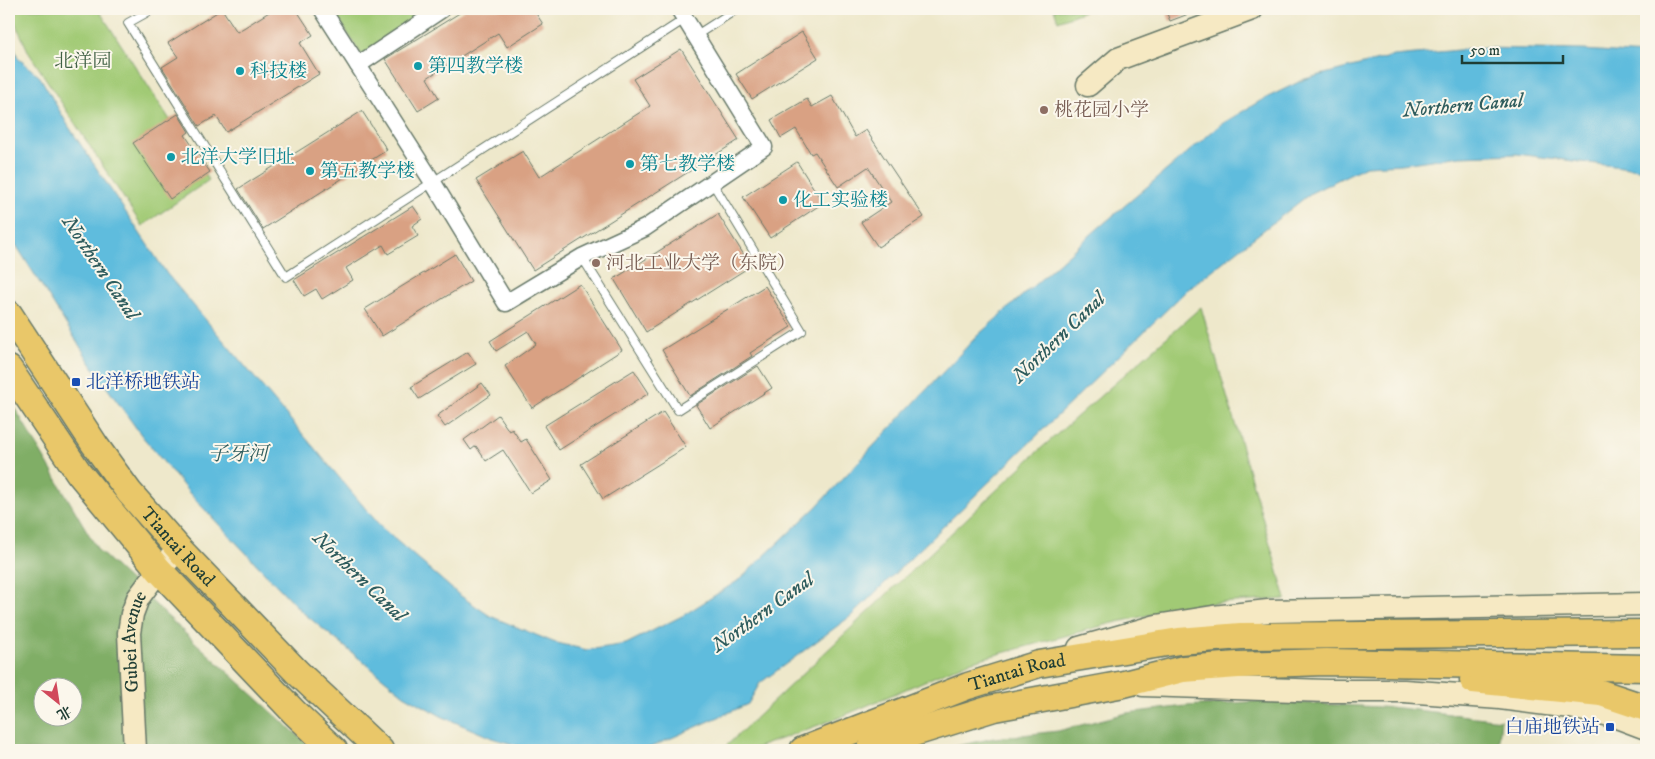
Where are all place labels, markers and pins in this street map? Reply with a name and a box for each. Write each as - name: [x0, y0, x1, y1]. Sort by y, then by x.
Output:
- place label: 第四教学楼: [428, 55, 523, 78]
- place label: 科技楼: [250, 60, 307, 83]
- marker: 第四教学楼: [412, 60, 424, 72]
- marker: 科技楼: [234, 65, 246, 77]
- place label: 桃花园小学: [1054, 99, 1149, 122]
- marker: 桃花园小学: [1038, 104, 1050, 116]
- place label: 北洋大学旧址: [181, 146, 295, 169]
- marker: 北洋大学旧址: [165, 151, 177, 163]
- place label: 第七教学楼: [640, 153, 735, 176]
- marker: 第七教学楼: [624, 158, 636, 170]
- place label: 第五教学楼: [320, 160, 415, 183]
- marker: 第五教学楼: [304, 165, 316, 177]
- place label: 化工实验楼: [793, 189, 888, 212]
- marker: 化工实验楼: [777, 194, 789, 206]
- place label: 河北工业大学（东院）: [606, 252, 796, 275]
- marker: 河北工业大学（东院）: [590, 257, 602, 269]
- place label: 北洋桥地铁站: [86, 371, 200, 394]
- marker: 北洋桥地铁站: [70, 376, 82, 388]
- place label: 白庙地铁站: [1505, 716, 1600, 739]
- marker: 白庙地铁站: [1604, 721, 1616, 733]

